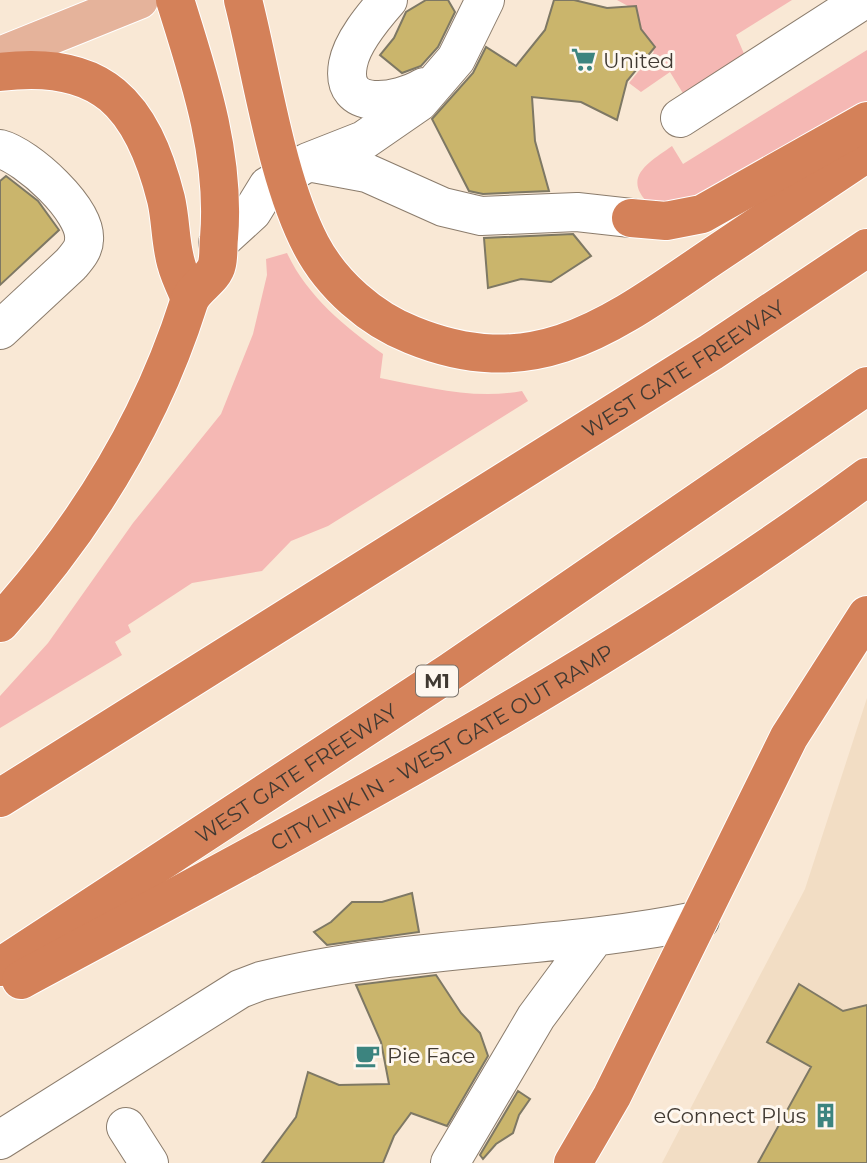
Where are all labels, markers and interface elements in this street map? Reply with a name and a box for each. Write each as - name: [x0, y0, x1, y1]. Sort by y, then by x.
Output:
- supermarket icon: United: [569, 46, 597, 74]
- place label: United: [603, 48, 674, 73]
- street label: WEST GATE FREEWAY: [577, 294, 790, 442]
- street label: CITYLINK IN - WEST GATE OUT RAMP: [266, 638, 618, 855]
- road number: M1: [416, 666, 458, 696]
- street label: WEST GATE FREEWAY: [191, 697, 402, 848]
- cafe icon: Pie Face: [353, 1041, 381, 1069]
- place label: Pie Face: [387, 1043, 475, 1068]
- building icon: eConnect Plus: [812, 1101, 840, 1129]
- place label: eConnect Plus: [654, 1103, 806, 1128]

